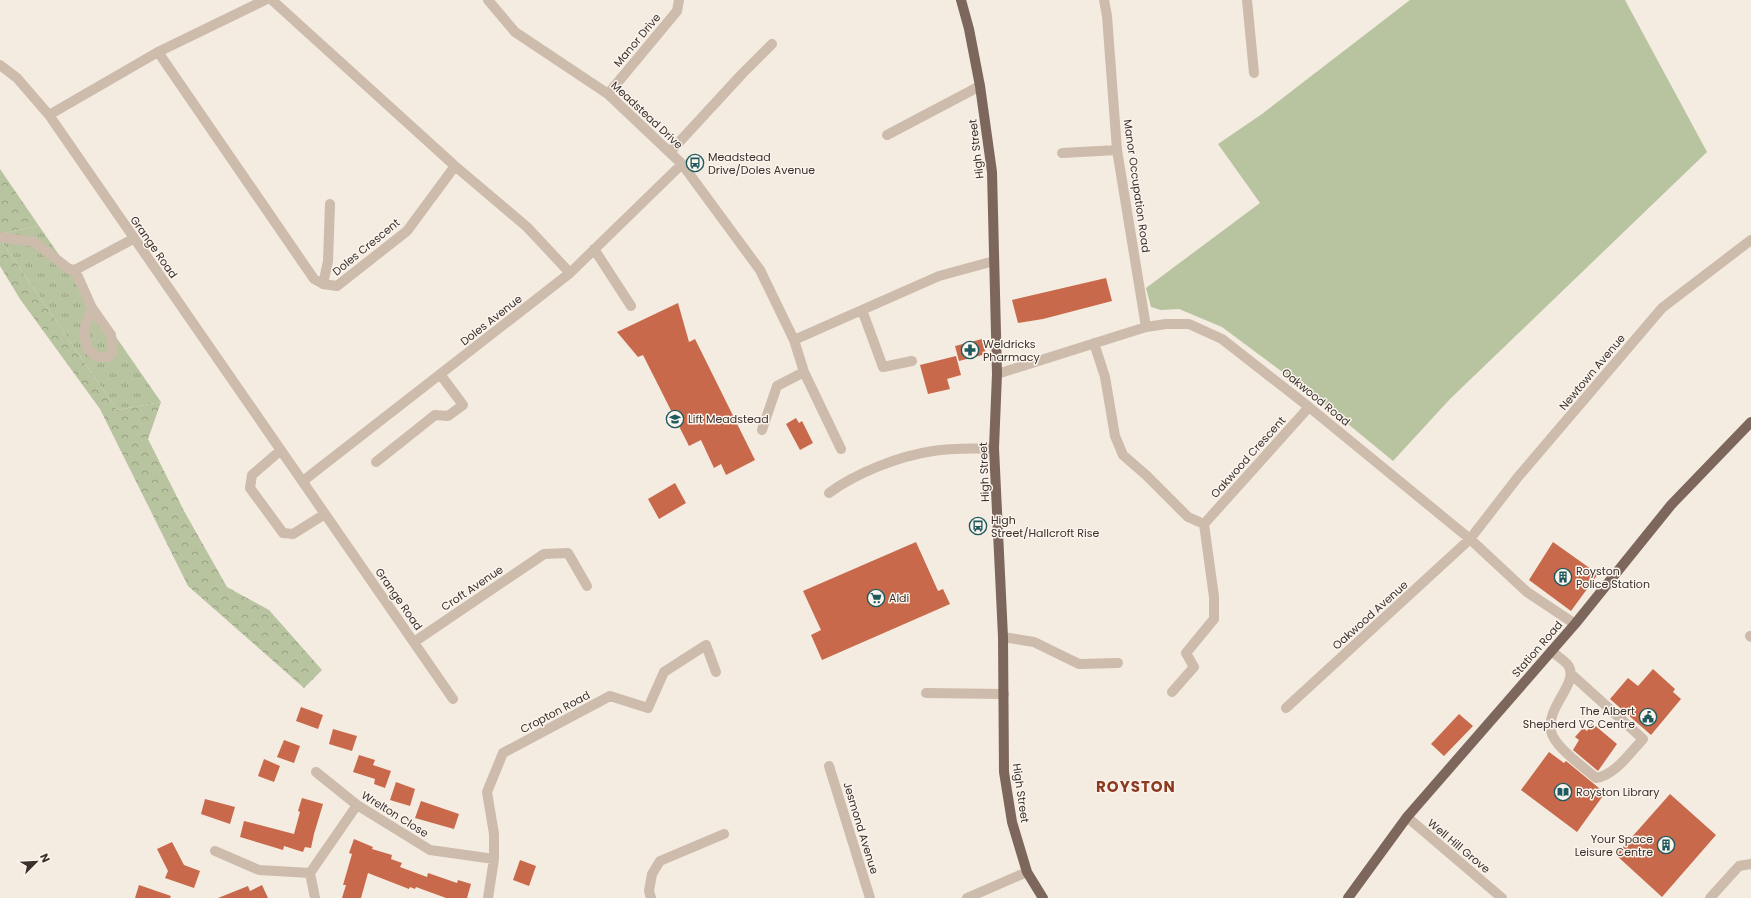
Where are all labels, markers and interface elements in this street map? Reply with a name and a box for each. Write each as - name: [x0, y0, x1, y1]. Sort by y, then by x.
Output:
- street label: Manor Drive: [610, 10, 664, 70]
- street label: Meadstead Drive: [607, 77, 687, 153]
- street label: High Street: [964, 118, 988, 180]
- street label: Manor Occupation Road: [1120, 118, 1154, 254]
- place label: Meadstead Drive/Doles Avenue: [708, 149, 815, 178]
- bus stop icon: Meadstead Drive/Doles Avenue: [685, 153, 705, 173]
- street label: Grange Road: [127, 213, 181, 281]
- street label: Doles Crescent: [329, 215, 403, 279]
- street label: Doles Avenue: [457, 291, 525, 349]
- street label: Newtown Avenue: [1555, 330, 1629, 413]
- place label: Weldricks Pharmacy: [983, 336, 1040, 365]
- pharmacy icon: Weldricks Pharmacy: [960, 340, 980, 360]
- street label: Oakwood Road: [1278, 364, 1354, 430]
- school or university icon: Lift Meadstead: [665, 409, 685, 429]
- place label: Lift Meadstead: [688, 411, 769, 427]
- street label: Oakwood Crescent: [1207, 413, 1289, 501]
- street label: High Street: [975, 442, 993, 502]
- place label: High Street/Hallcroft Rise: [991, 512, 1099, 541]
- bus stop icon: High Street/Hallcroft Rise: [968, 516, 988, 536]
- street label: Croft Avenue: [438, 561, 506, 615]
- place label: Royston Police Station: [1576, 563, 1650, 592]
- street label: Grange Road: [372, 565, 426, 633]
- building icon: Royston Police Station: [1553, 567, 1573, 587]
- street label: Oakwood Avenue: [1329, 577, 1411, 653]
- supermarket icon: Aldi: [866, 588, 886, 608]
- place label: Aldi: [889, 590, 910, 606]
- street label: Station Road: [1508, 617, 1566, 681]
- street label: Cropton Road: [517, 687, 593, 737]
- place label: The Albert Shepherd VC Centre: [1523, 703, 1635, 732]
- public building icon: The Albert Shepherd VC Centre: [1638, 707, 1658, 727]
- street label: High Street: [1009, 762, 1033, 824]
- district label: ROYSTON: [1096, 776, 1176, 797]
- street label: Jesmond Avenue: [839, 780, 883, 876]
- library icon: Royston Library: [1553, 782, 1573, 802]
- place label: Royston Library: [1576, 784, 1660, 800]
- street label: Wrelton Close: [358, 787, 432, 841]
- street label: Well Hill Grove: [1424, 815, 1494, 877]
- place label: Your Space Leisure Centre: [1575, 831, 1653, 860]
- building icon: Your Space Leisure Centre: [1656, 835, 1676, 855]
- north arrow: [16, 842, 56, 882]
- text: N: [36, 851, 54, 865]

